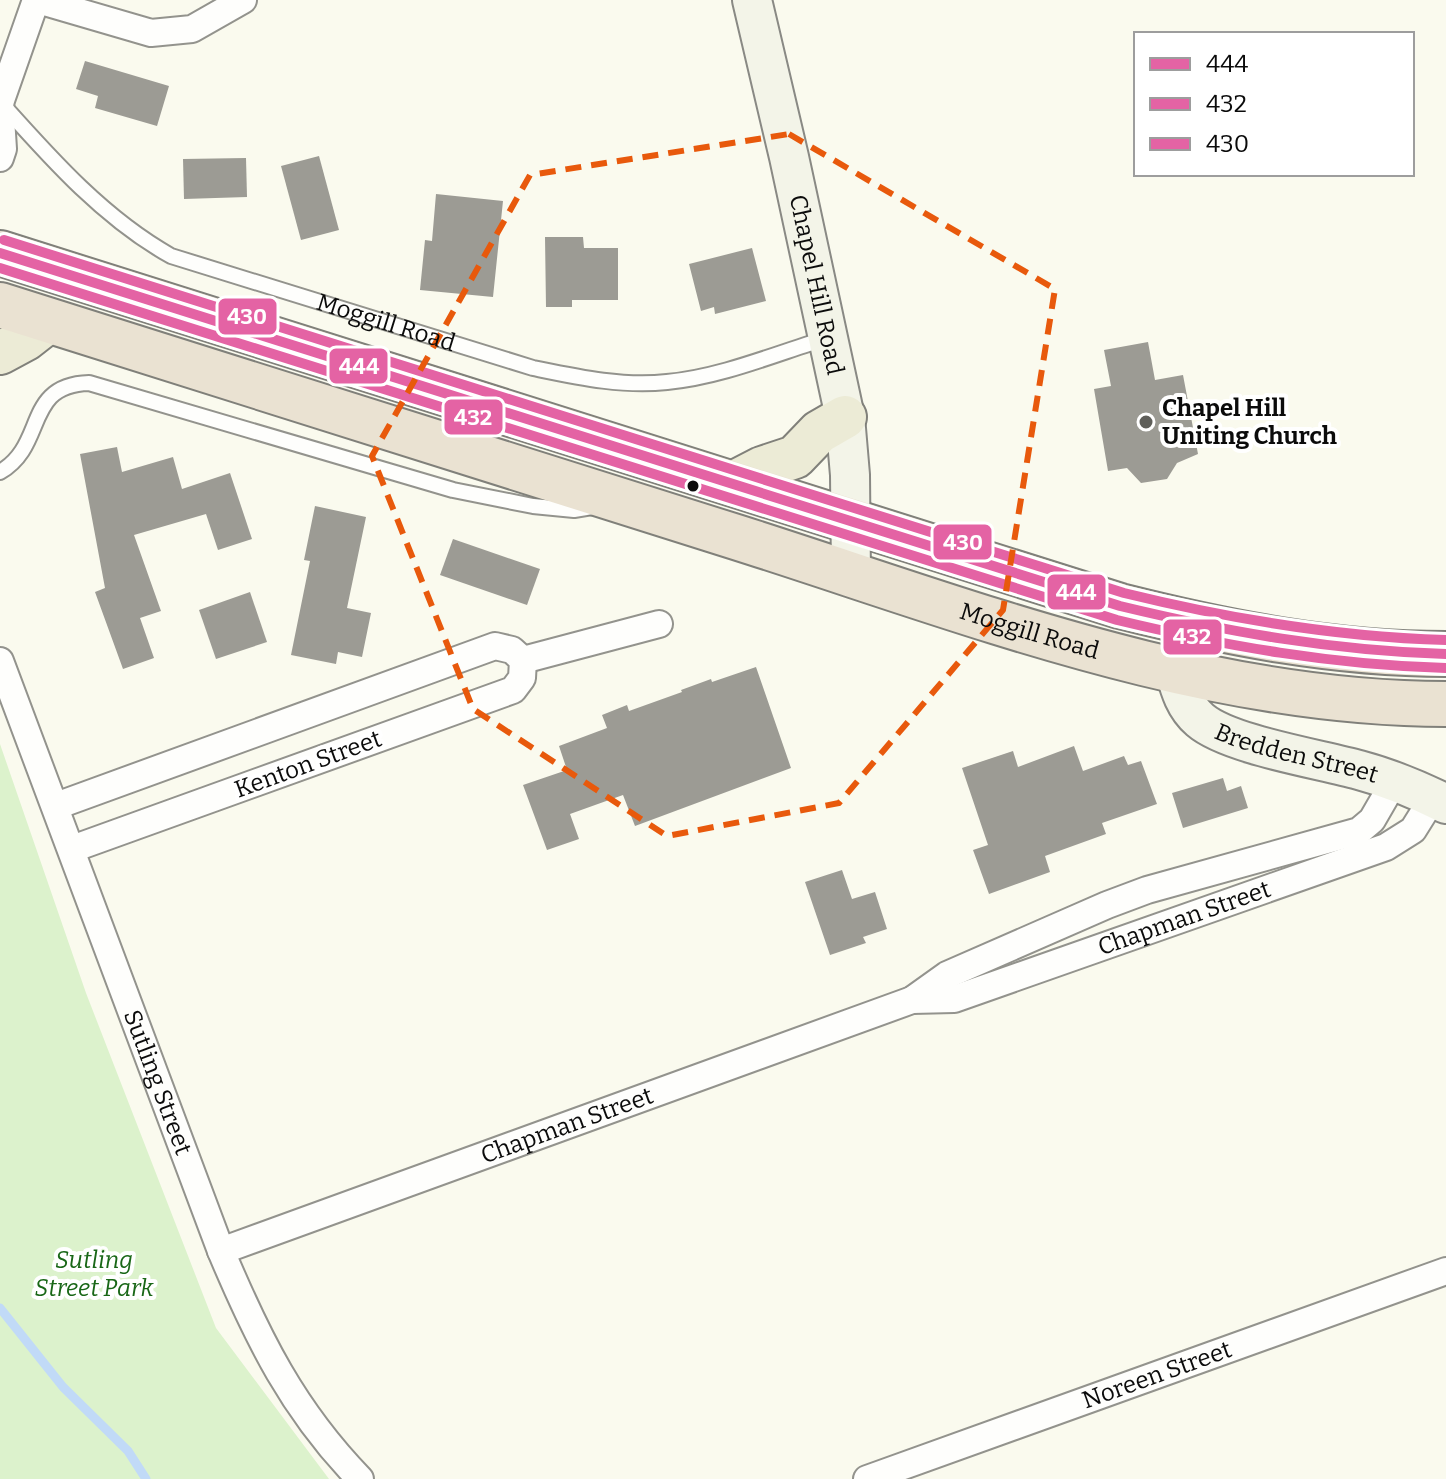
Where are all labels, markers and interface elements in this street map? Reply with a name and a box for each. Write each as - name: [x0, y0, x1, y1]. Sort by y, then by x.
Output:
- legend: [1134, 32, 1414, 176]
- text: 444: [1206, 50, 1248, 78]
- text: 432: [1206, 90, 1247, 118]
- text: 430: [1206, 130, 1249, 158]
- street label: Chapel Hill Road: [784, 192, 850, 377]
- street label: Moggill Road: [313, 288, 459, 357]
- line badge: 430: [217, 297, 278, 336]
- text: 430: [227, 303, 267, 330]
- line badge: 444: [328, 347, 389, 385]
- text: 444: [339, 353, 380, 380]
- place label: Chapel Hill Uniting Church: [1162, 394, 1337, 450]
- line badge: 432: [443, 398, 504, 436]
- text: 432: [454, 404, 492, 431]
- marker: Chapel Hill Uniting Church: [1137, 413, 1155, 431]
- unlabelled marker: [685, 478, 701, 494]
- line badge: 430: [932, 523, 993, 561]
- text: 430: [943, 529, 983, 556]
- line badge: 444: [1046, 573, 1107, 611]
- text: 444: [1056, 579, 1097, 606]
- street label: Moggill Road: [956, 597, 1102, 665]
- line badge: 432: [1162, 618, 1223, 656]
- text: 432: [1173, 623, 1211, 650]
- street label: Bredden Street: [1211, 718, 1382, 789]
- street label: Kenton Street: [231, 724, 386, 804]
- street label: Chapman Street: [1094, 875, 1274, 961]
- street label: Sutling Street: [118, 1006, 198, 1159]
- street label: Chapman Street: [477, 1081, 657, 1169]
- park label: Sutling Street Park: [35, 1246, 154, 1302]
- street label: Noreen Street: [1078, 1335, 1236, 1415]

